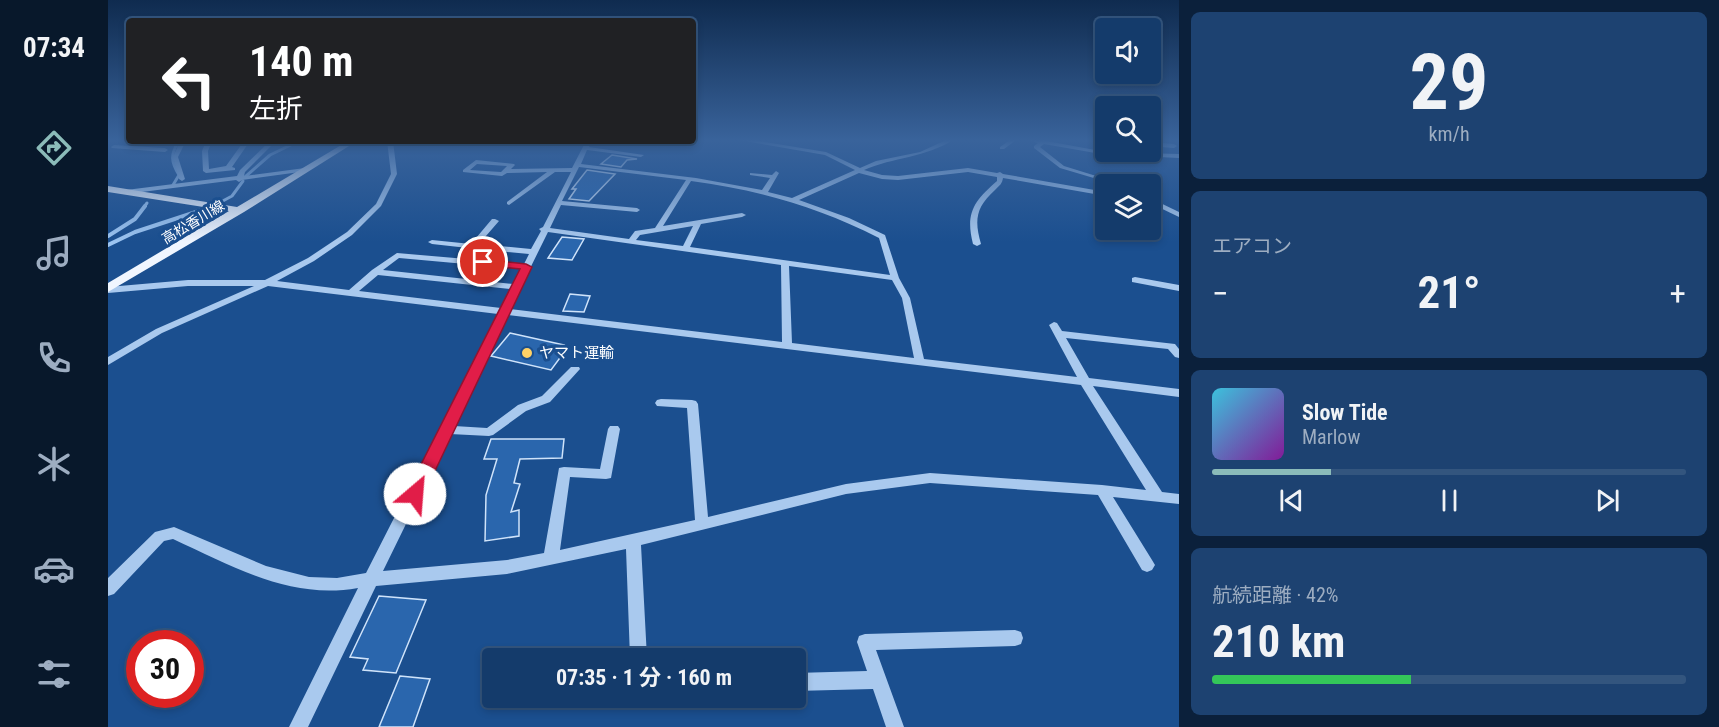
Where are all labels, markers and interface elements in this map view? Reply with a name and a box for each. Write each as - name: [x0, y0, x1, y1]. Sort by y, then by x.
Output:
- map controls: [1095, 18, 1161, 240]
- button: sound: [1095, 18, 1161, 84]
- text: 07:34: [23, 32, 85, 64]
- text: 140 m: [249, 37, 354, 86]
- text: 29: [1410, 37, 1488, 128]
- icon: left: [150, 42, 228, 120]
- text: 左折: [249, 93, 303, 125]
- button: search: [1095, 96, 1161, 162]
- text: km/h: [1428, 122, 1470, 146]
- icon: directions: [33, 127, 75, 169]
- button: layers: [1095, 174, 1161, 240]
- street label: 高松香川線: [159, 197, 227, 247]
- icon: music: [33, 232, 75, 274]
- text: エアコン: [1212, 234, 1292, 258]
- pin: [457, 236, 508, 287]
- icon: arrive: [466, 245, 499, 278]
- text: 21°: [1418, 266, 1481, 319]
- text: −: [1212, 274, 1229, 313]
- text: +: [1670, 274, 1686, 313]
- icon: phone: [33, 337, 75, 379]
- place label: ヤマト運輸: [539, 344, 614, 362]
- marker: ヤマト運輸: [520, 346, 534, 360]
- text: Slow Tide: [1302, 400, 1388, 425]
- text: Marlow: [1302, 425, 1360, 449]
- icon: climate: [33, 443, 75, 485]
- position arrow: [383, 462, 447, 526]
- icon: previous: [1275, 484, 1308, 517]
- icon: pause: [1433, 484, 1466, 517]
- icon: next: [1591, 484, 1624, 517]
- icon: car: [33, 548, 75, 590]
- text: 航続距離 · 42%: [1212, 583, 1338, 607]
- text: 210 km: [1212, 615, 1345, 668]
- speed limit sign: 30: [126, 630, 204, 708]
- icon: filters: [33, 653, 75, 695]
- text: 07:35 · 1 分 · 160 m: [556, 665, 732, 690]

